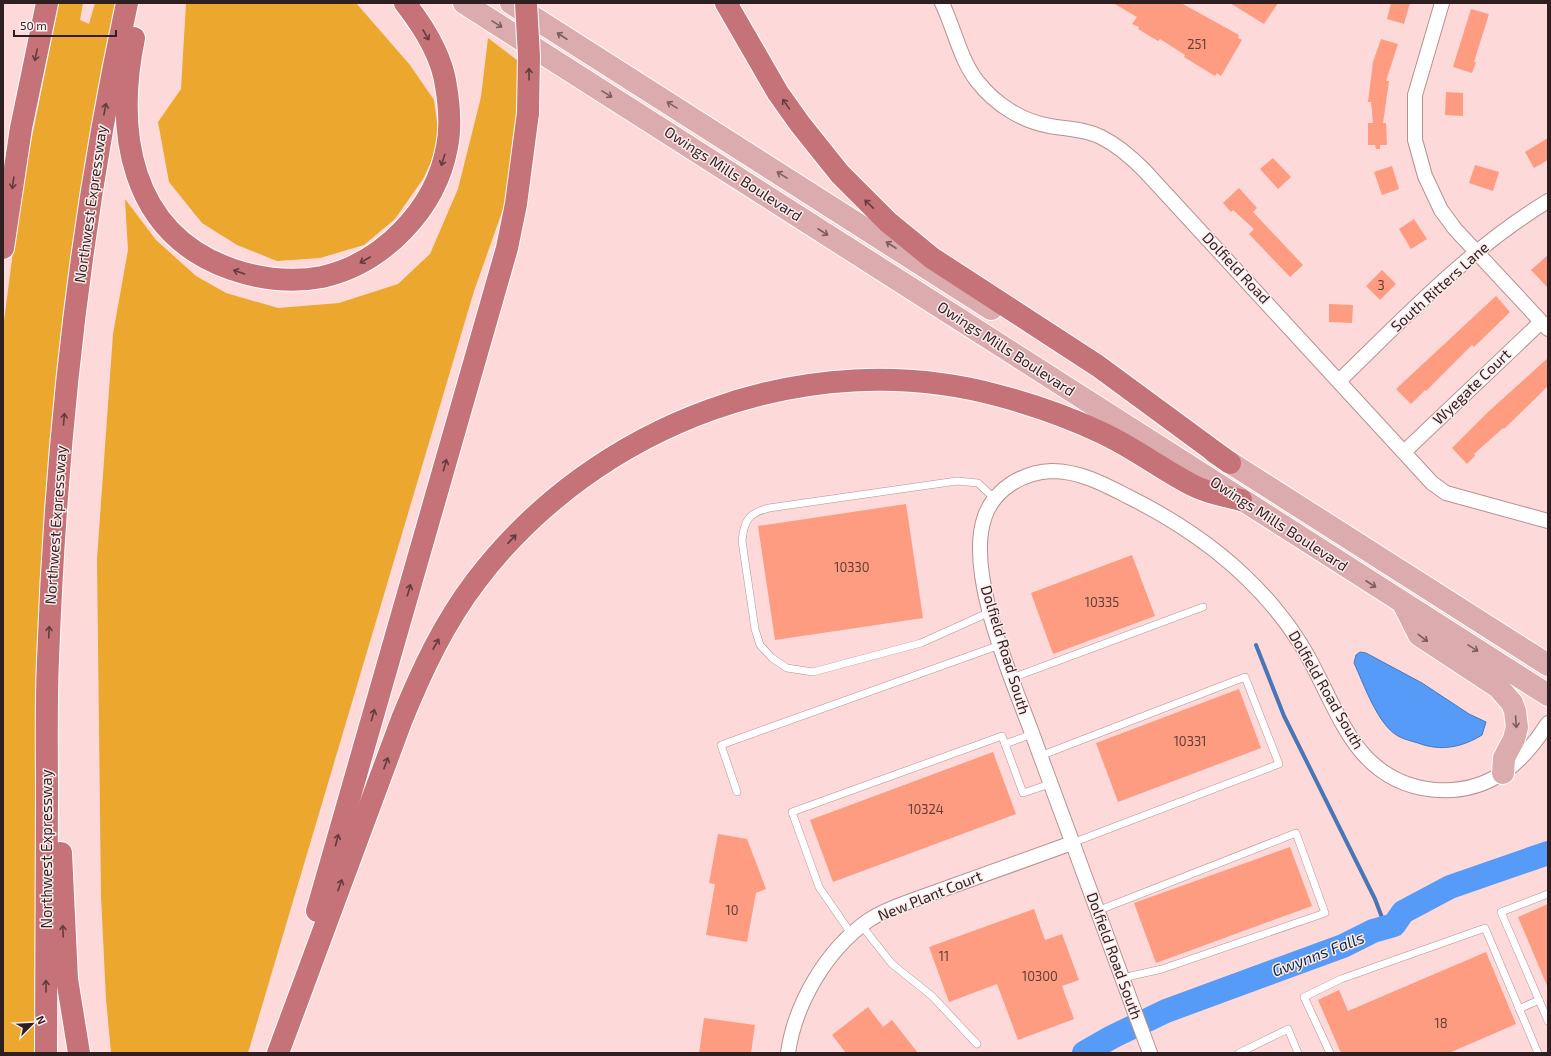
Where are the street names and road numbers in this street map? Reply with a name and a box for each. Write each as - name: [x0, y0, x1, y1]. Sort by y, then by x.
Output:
- street label: Owings Mills Boulevard: [661, 122, 806, 224]
- street label: Northwest Expressway: [70, 124, 110, 284]
- street label: Dolfield Road: [1199, 228, 1274, 307]
- street label: South Ritters Lane: [1387, 238, 1492, 335]
- street label: Owings Mills Boulevard: [934, 297, 1079, 399]
- street label: Wyegate Court: [1429, 344, 1514, 428]
- street label: Northwest Expressway: [40, 445, 70, 605]
- street label: Owings Mills Boulevard: [1207, 472, 1352, 574]
- street label: Dolfield Road South: [978, 583, 1034, 717]
- street label: Dolfield Road South: [1286, 627, 1368, 752]
- street label: Northwest Expressway: [37, 769, 55, 929]
- street label: New Plant Court: [875, 866, 985, 924]
- street label: Dolfield Road South: [1084, 890, 1146, 1022]

